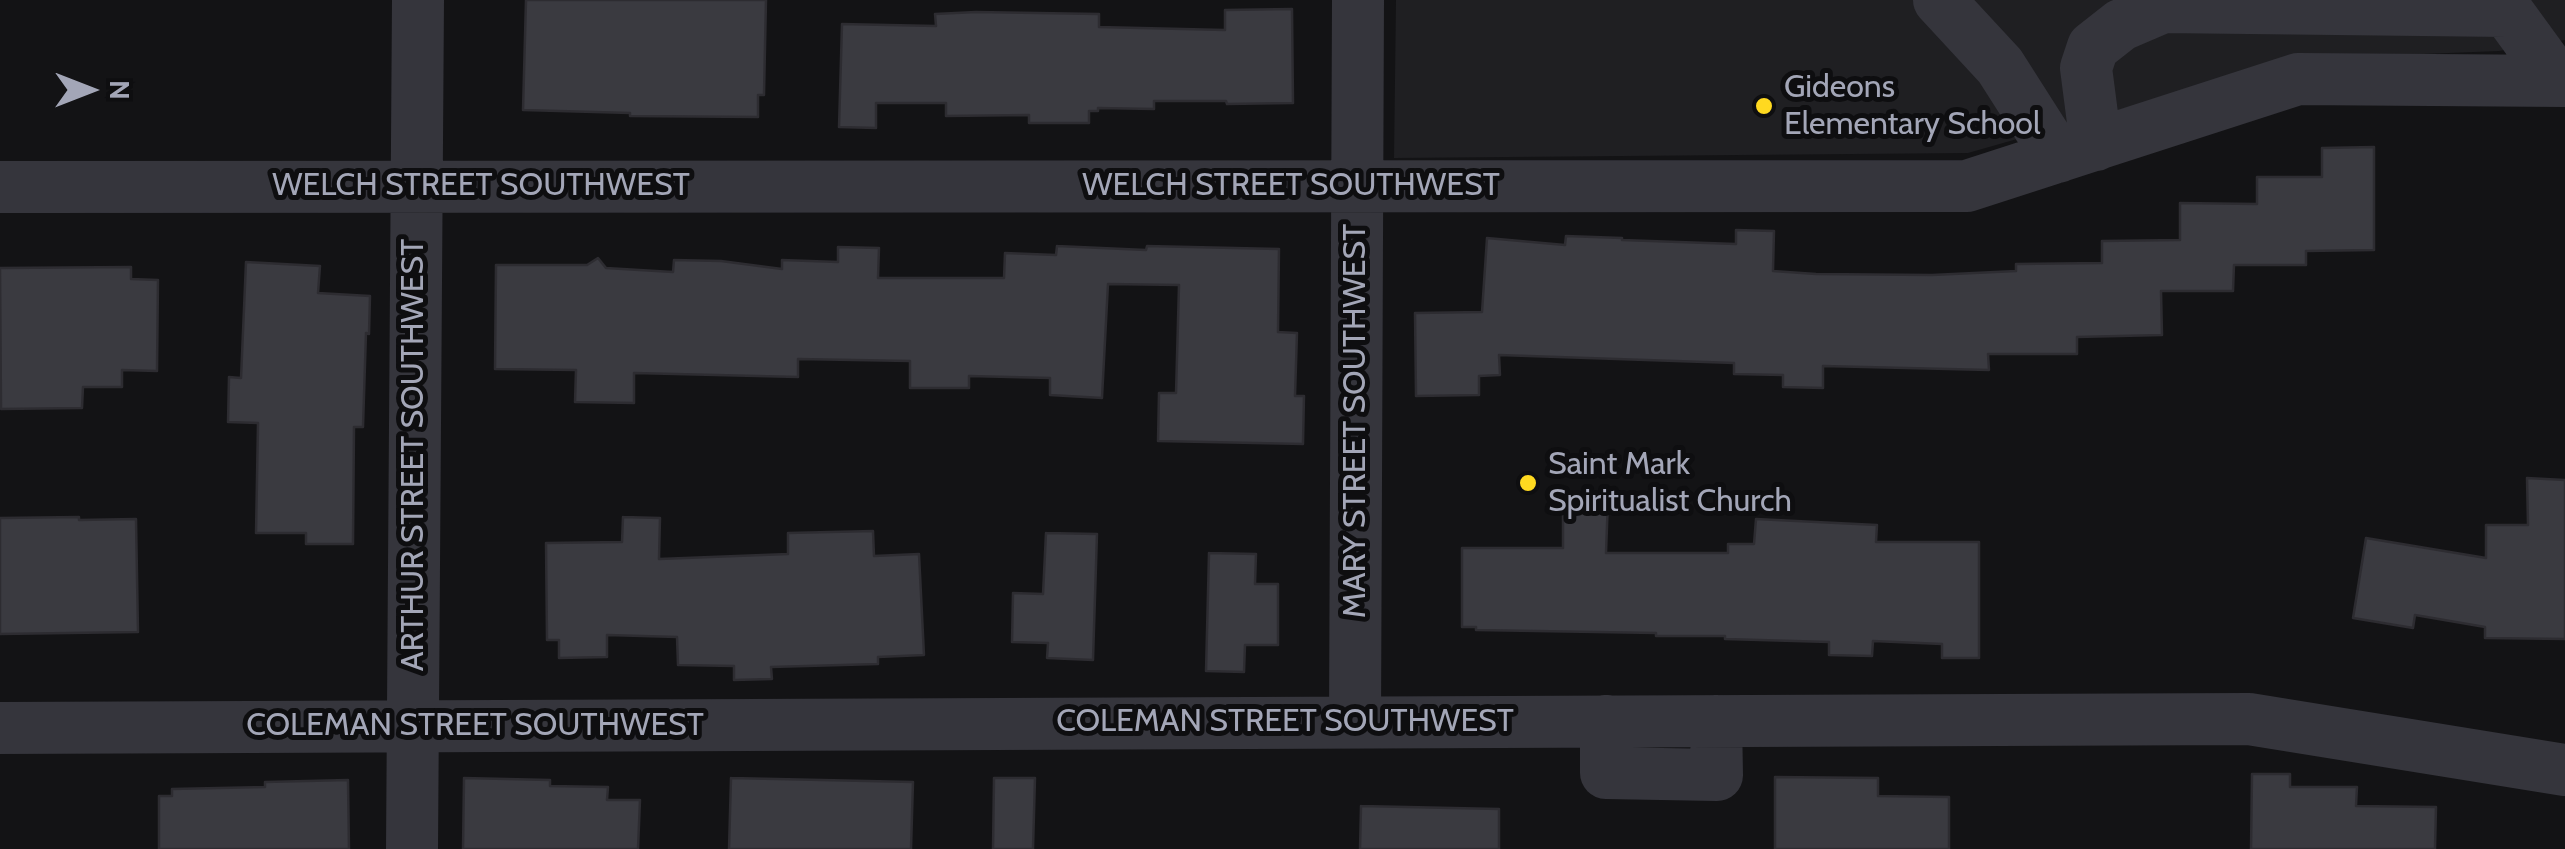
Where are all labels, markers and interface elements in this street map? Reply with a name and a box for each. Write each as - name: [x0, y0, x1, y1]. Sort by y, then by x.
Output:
- north arrow: [40, 40, 140, 140]
- place label: Gideons Elementary School: [1784, 69, 2041, 144]
- text: N: [103, 80, 137, 100]
- marker: Gideons Elementary School: [1753, 95, 1775, 117]
- street label: WELCH STREET SOUTHWEST: [272, 167, 690, 205]
- street label: WELCH STREET SOUTHWEST: [1082, 167, 1500, 205]
- street label: MARY STREET SOUTHWEST: [1337, 224, 1375, 618]
- street label: ARTHUR STREET SOUTHWEST: [395, 239, 433, 671]
- place label: Saint Mark Spiritualist Church: [1548, 446, 1792, 521]
- marker: Saint Mark Spiritualist Church: [1517, 472, 1539, 494]
- street label: COLEMAN STREET SOUTHWEST: [1056, 703, 1514, 741]
- street label: COLEMAN STREET SOUTHWEST: [246, 707, 704, 745]

